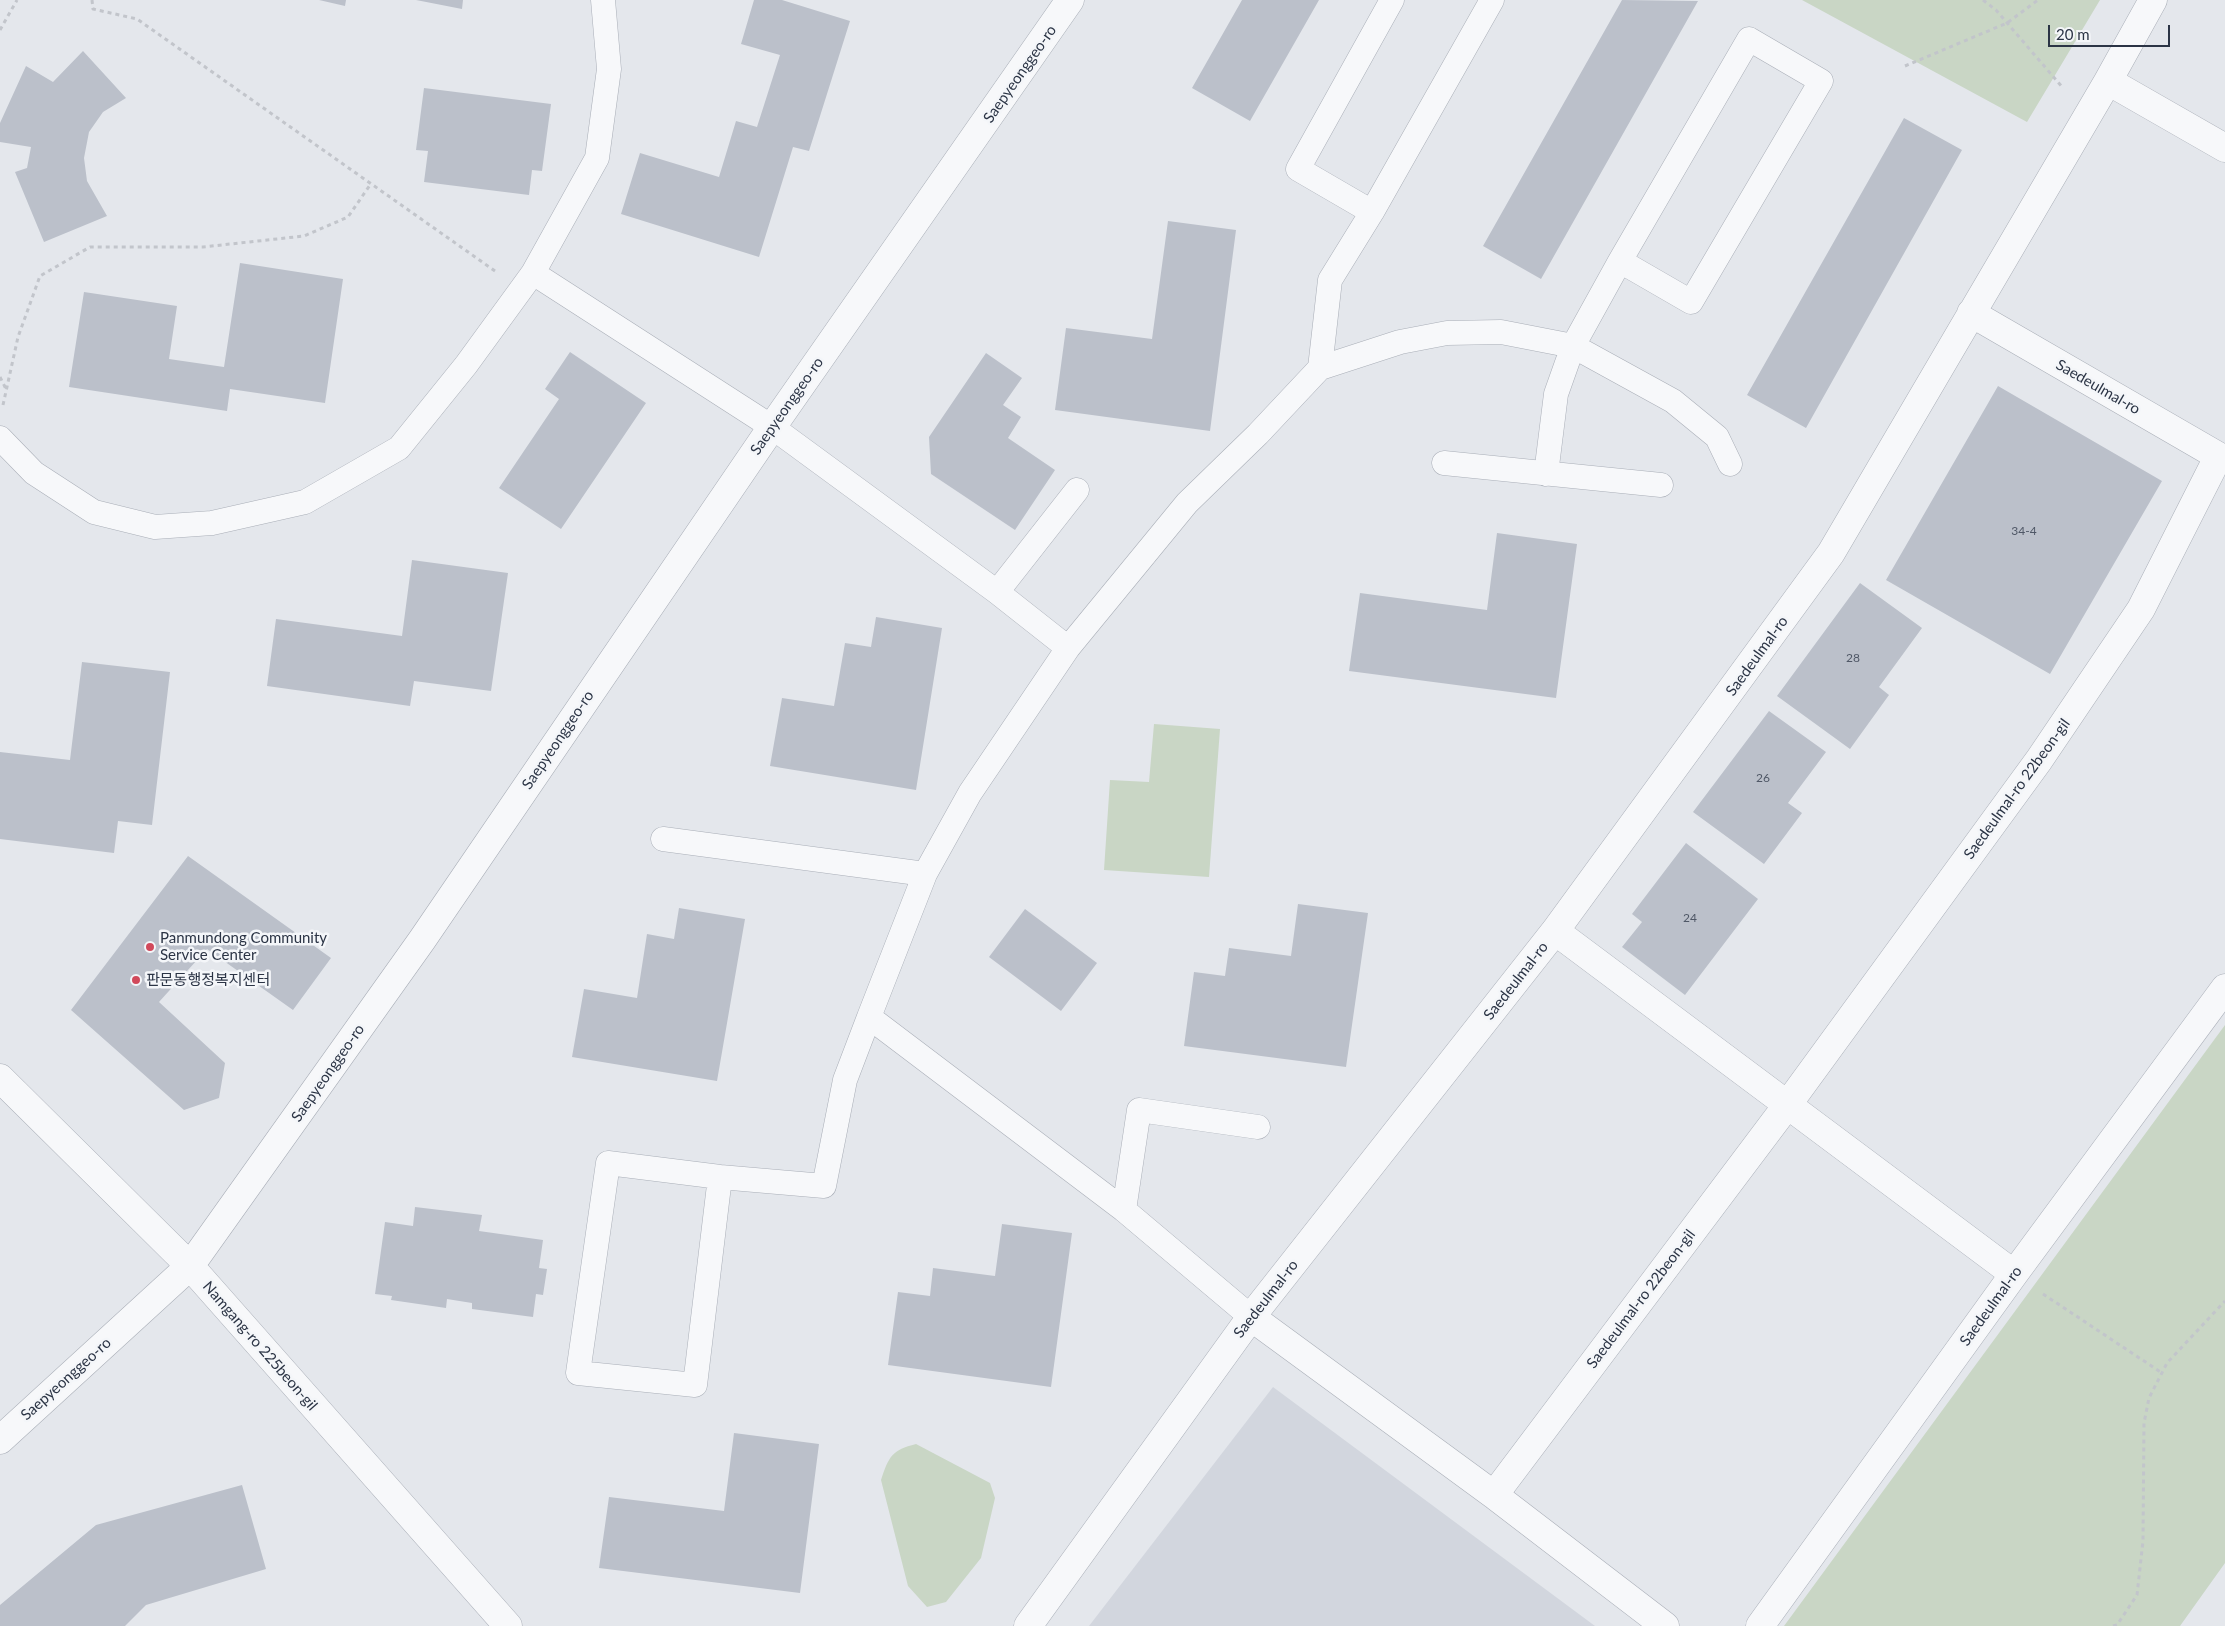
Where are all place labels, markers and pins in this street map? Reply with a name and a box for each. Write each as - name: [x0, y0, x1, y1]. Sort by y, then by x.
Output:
- place label: Panmundong Community Service Center: [160, 929, 327, 964]
- marker: Panmundong Community Service Center: [144, 941, 156, 953]
- place label: 판문동행정복지센터: [146, 971, 270, 989]
- marker: 판문동행정복지센터: [130, 974, 142, 986]

